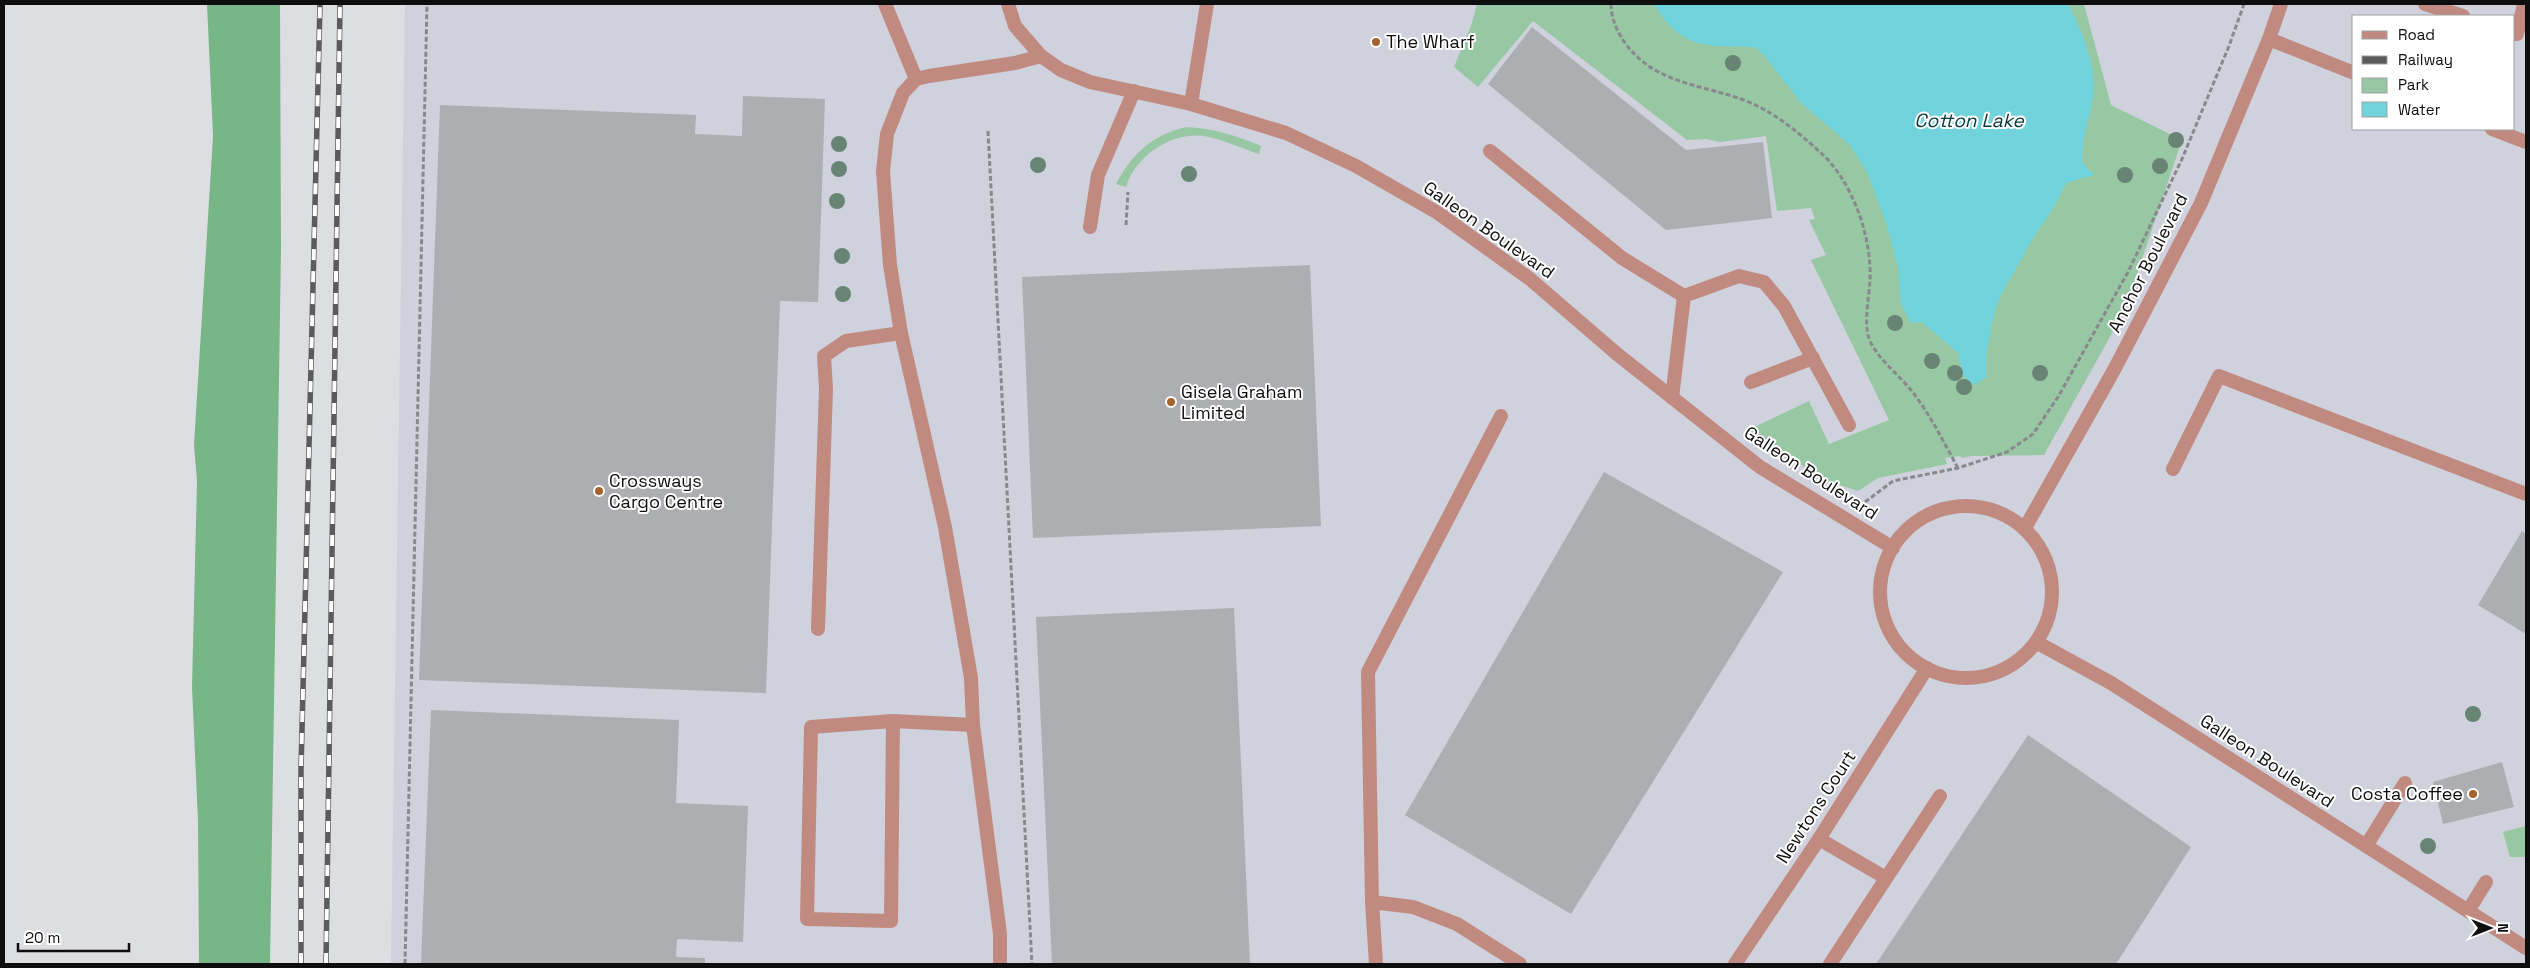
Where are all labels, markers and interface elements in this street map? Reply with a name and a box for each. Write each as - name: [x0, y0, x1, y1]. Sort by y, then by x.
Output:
- legend: [2352, 15, 2515, 130]
- text: Road: [2398, 25, 2435, 44]
- place label: The Wharf: [1386, 30, 1475, 53]
- marker: The Wharf: [1370, 36, 1382, 48]
- text: Railway: [2398, 50, 2453, 69]
- text: Park: [2398, 75, 2429, 94]
- text: Water: [2398, 100, 2441, 119]
- water label: Cotton Lake: [1914, 108, 2024, 133]
- street label: Galleon Boulevard: [1419, 176, 1559, 283]
- street label: Anchor Boulevard: [2103, 189, 2193, 336]
- place label: Gisela Graham Limited: [1181, 380, 1302, 424]
- marker: Gisela Graham Limited: [1165, 396, 1177, 408]
- street label: Galleon Boulevard: [1740, 421, 1883, 524]
- place label: Crossways Cargo Centre: [609, 469, 723, 513]
- marker: Crossways Cargo Centre: [593, 485, 605, 497]
- street label: Galleon Boulevard: [2196, 709, 2339, 812]
- street label: Newtons Court: [1771, 746, 1861, 867]
- place label: Costa Coffee: [2351, 782, 2463, 805]
- marker: Costa Coffee: [2467, 788, 2479, 800]
- north arrow: [2465, 903, 2515, 953]
- scale bar: [18, 920, 129, 952]
- text: N: [2494, 923, 2512, 933]
- text: 20 m: [25, 928, 60, 947]

